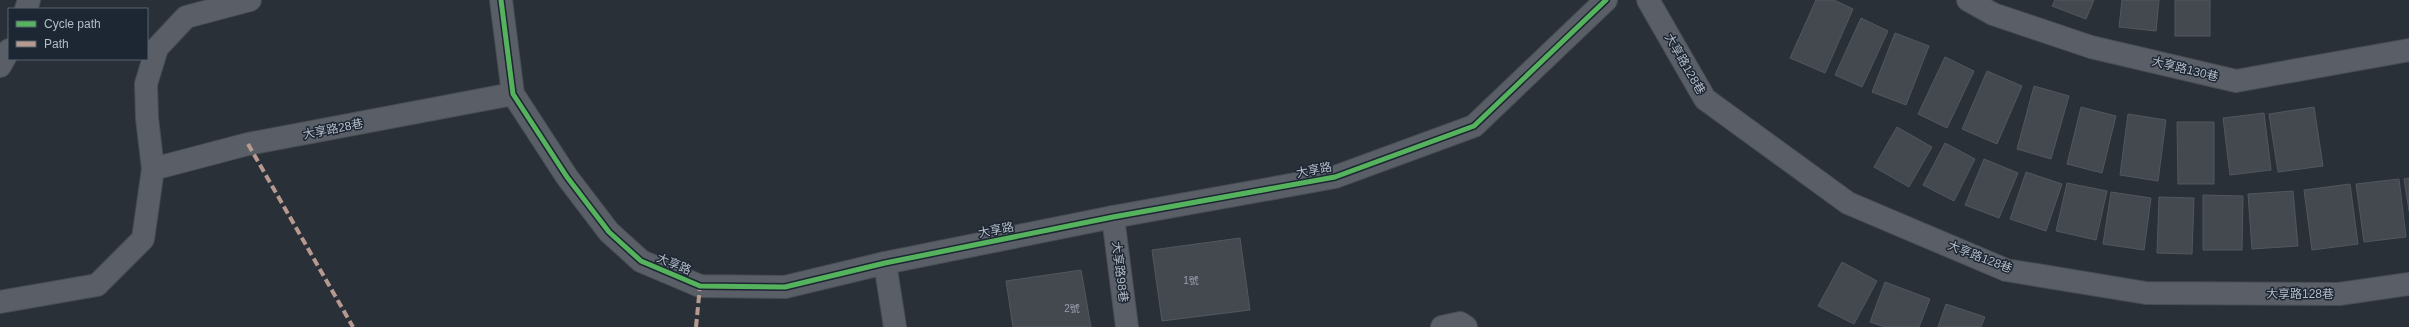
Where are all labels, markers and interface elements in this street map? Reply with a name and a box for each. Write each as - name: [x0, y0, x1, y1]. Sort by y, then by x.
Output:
- legend: [8, 8, 148, 60]
- text: Cycle path: [44, 17, 101, 31]
- street label: 大享路128巷: [1662, 31, 1708, 97]
- text: Path: [44, 37, 69, 51]
- street label: 大享路130巷: [2150, 54, 2220, 84]
- street label: 大享路28巷: [302, 116, 364, 142]
- street label: 大享路: [1295, 160, 1333, 180]
- street label: 大享路: [977, 220, 1015, 240]
- street label: 大享路128巷: [1946, 238, 2014, 276]
- street label: 大享路98巷: [1109, 241, 1131, 303]
- street label: 大享路: [655, 251, 693, 277]
- house number: 1號: [1183, 275, 1199, 286]
- street label: 大享路128巷: [2266, 287, 2334, 301]
- house number: 2號: [1064, 303, 1080, 314]

